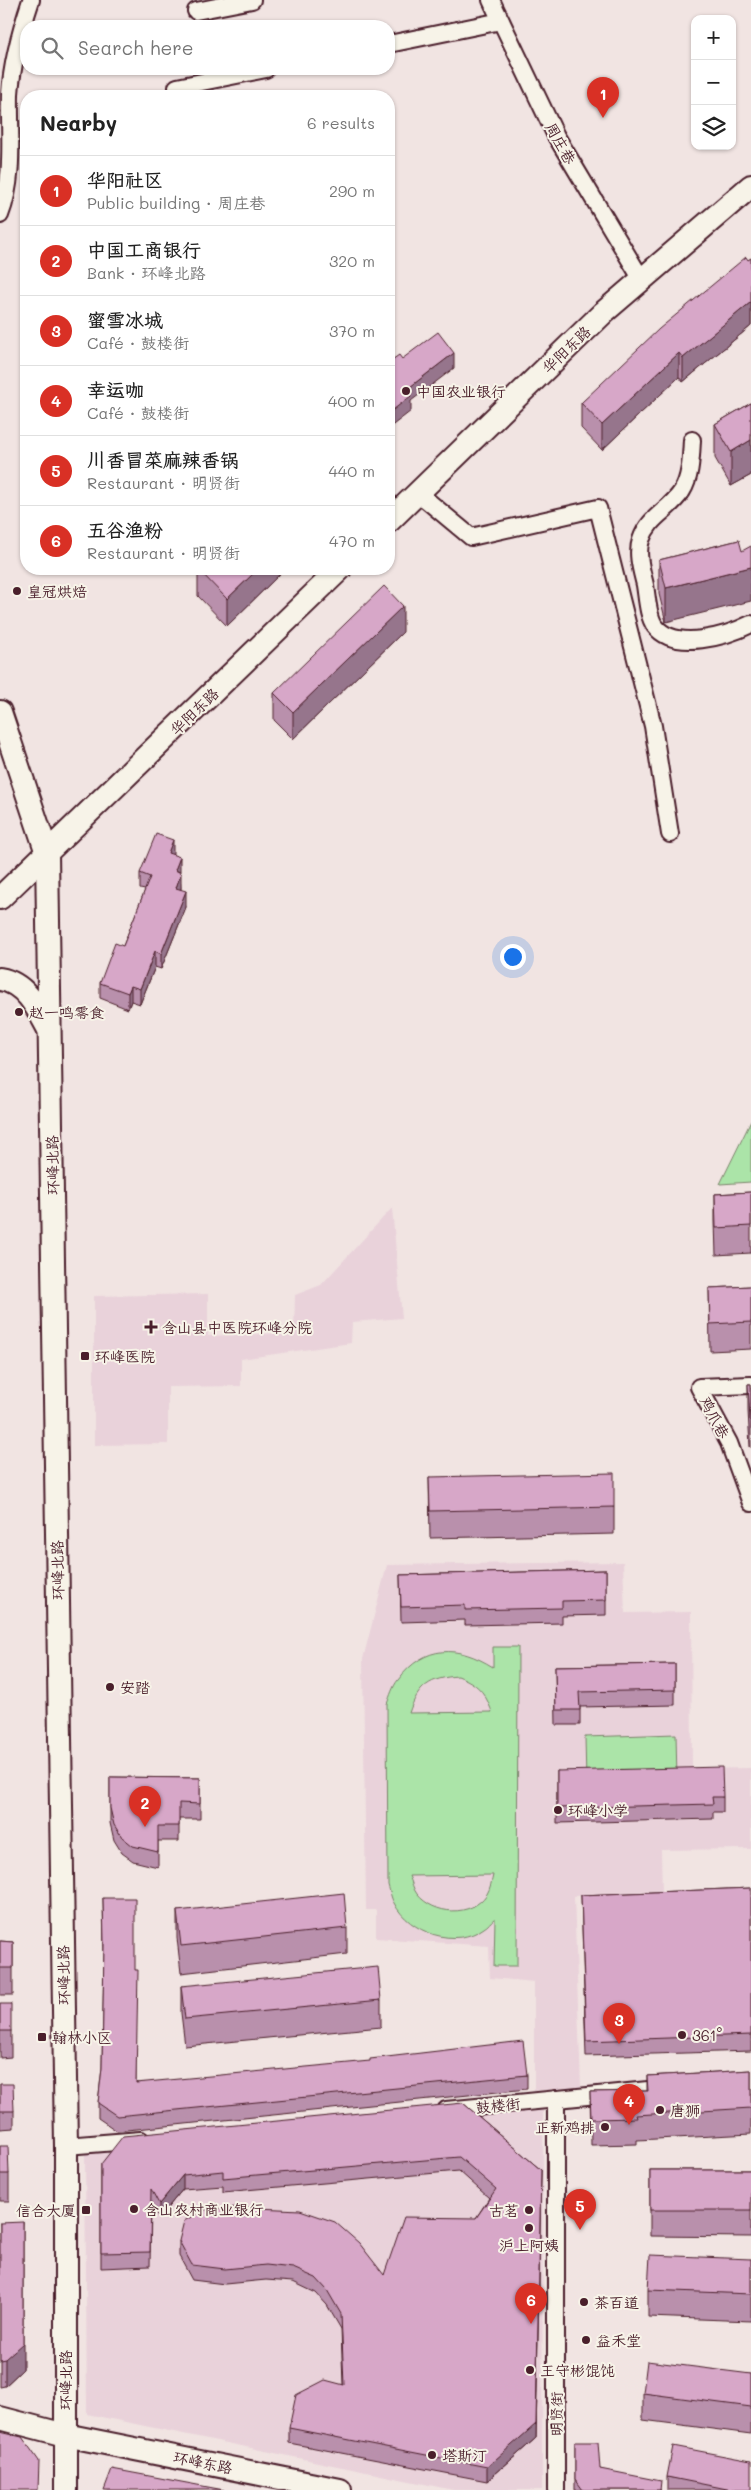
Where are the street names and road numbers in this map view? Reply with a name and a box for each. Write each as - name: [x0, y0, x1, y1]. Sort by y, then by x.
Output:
- street label: 周庄巷: [541, 118, 581, 168]
- street label: 华阳东路: [537, 321, 595, 377]
- street label: 华阳东路: [165, 683, 223, 739]
- street label: 环峰北路: [41, 1135, 63, 1195]
- street label: 鸡爪巷: [696, 1392, 734, 1442]
- street label: 环峰北路: [46, 1540, 68, 1600]
- street label: 环峰北路: [52, 1945, 74, 2005]
- street label: 鼓楼街: [475, 2093, 521, 2117]
- street label: 环峰北路: [55, 2350, 75, 2410]
- street label: 明贤街: [546, 2391, 566, 2437]
- street label: 环峰东路: [172, 2446, 234, 2478]

